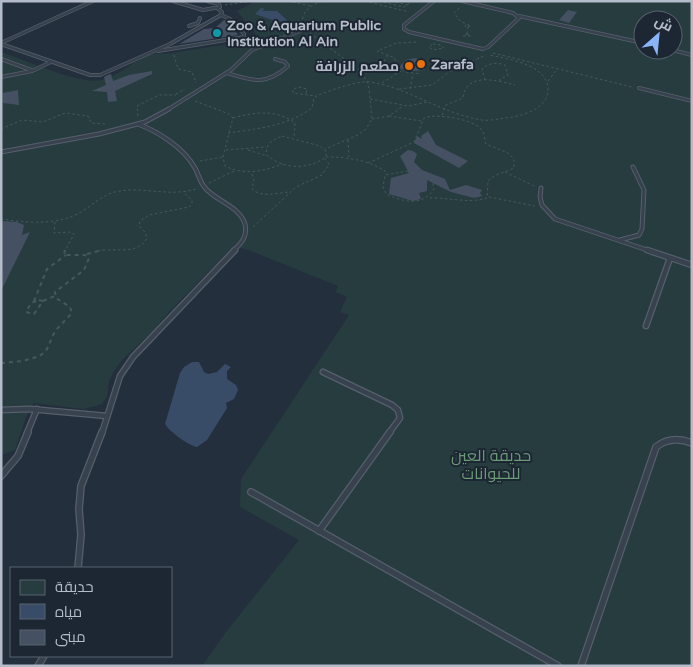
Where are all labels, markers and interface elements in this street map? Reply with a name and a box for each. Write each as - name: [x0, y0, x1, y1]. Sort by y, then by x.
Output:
- north arrow: [633, 10, 683, 60]
- text: ش: [652, 12, 676, 36]
- place label: Zoo & Aquarium Public Institution Al Ain: [227, 17, 381, 50]
- marker: Zoo & Aquarium Public Institution Al Ain: [211, 27, 223, 39]
- place label: Zarafa: [431, 56, 474, 73]
- place label: مطعم الزرافة: [315, 58, 399, 76]
- marker: Zarafa: [415, 58, 427, 70]
- marker: مطعم الزرافة: [403, 60, 415, 72]
- park label: حديقة العين للحيوانات: [451, 446, 531, 484]
- legend: [10, 567, 172, 657]
- text: حديقة: [55, 578, 94, 596]
- text: مياه: [55, 603, 82, 621]
- text: مبنى: [55, 628, 86, 647]

